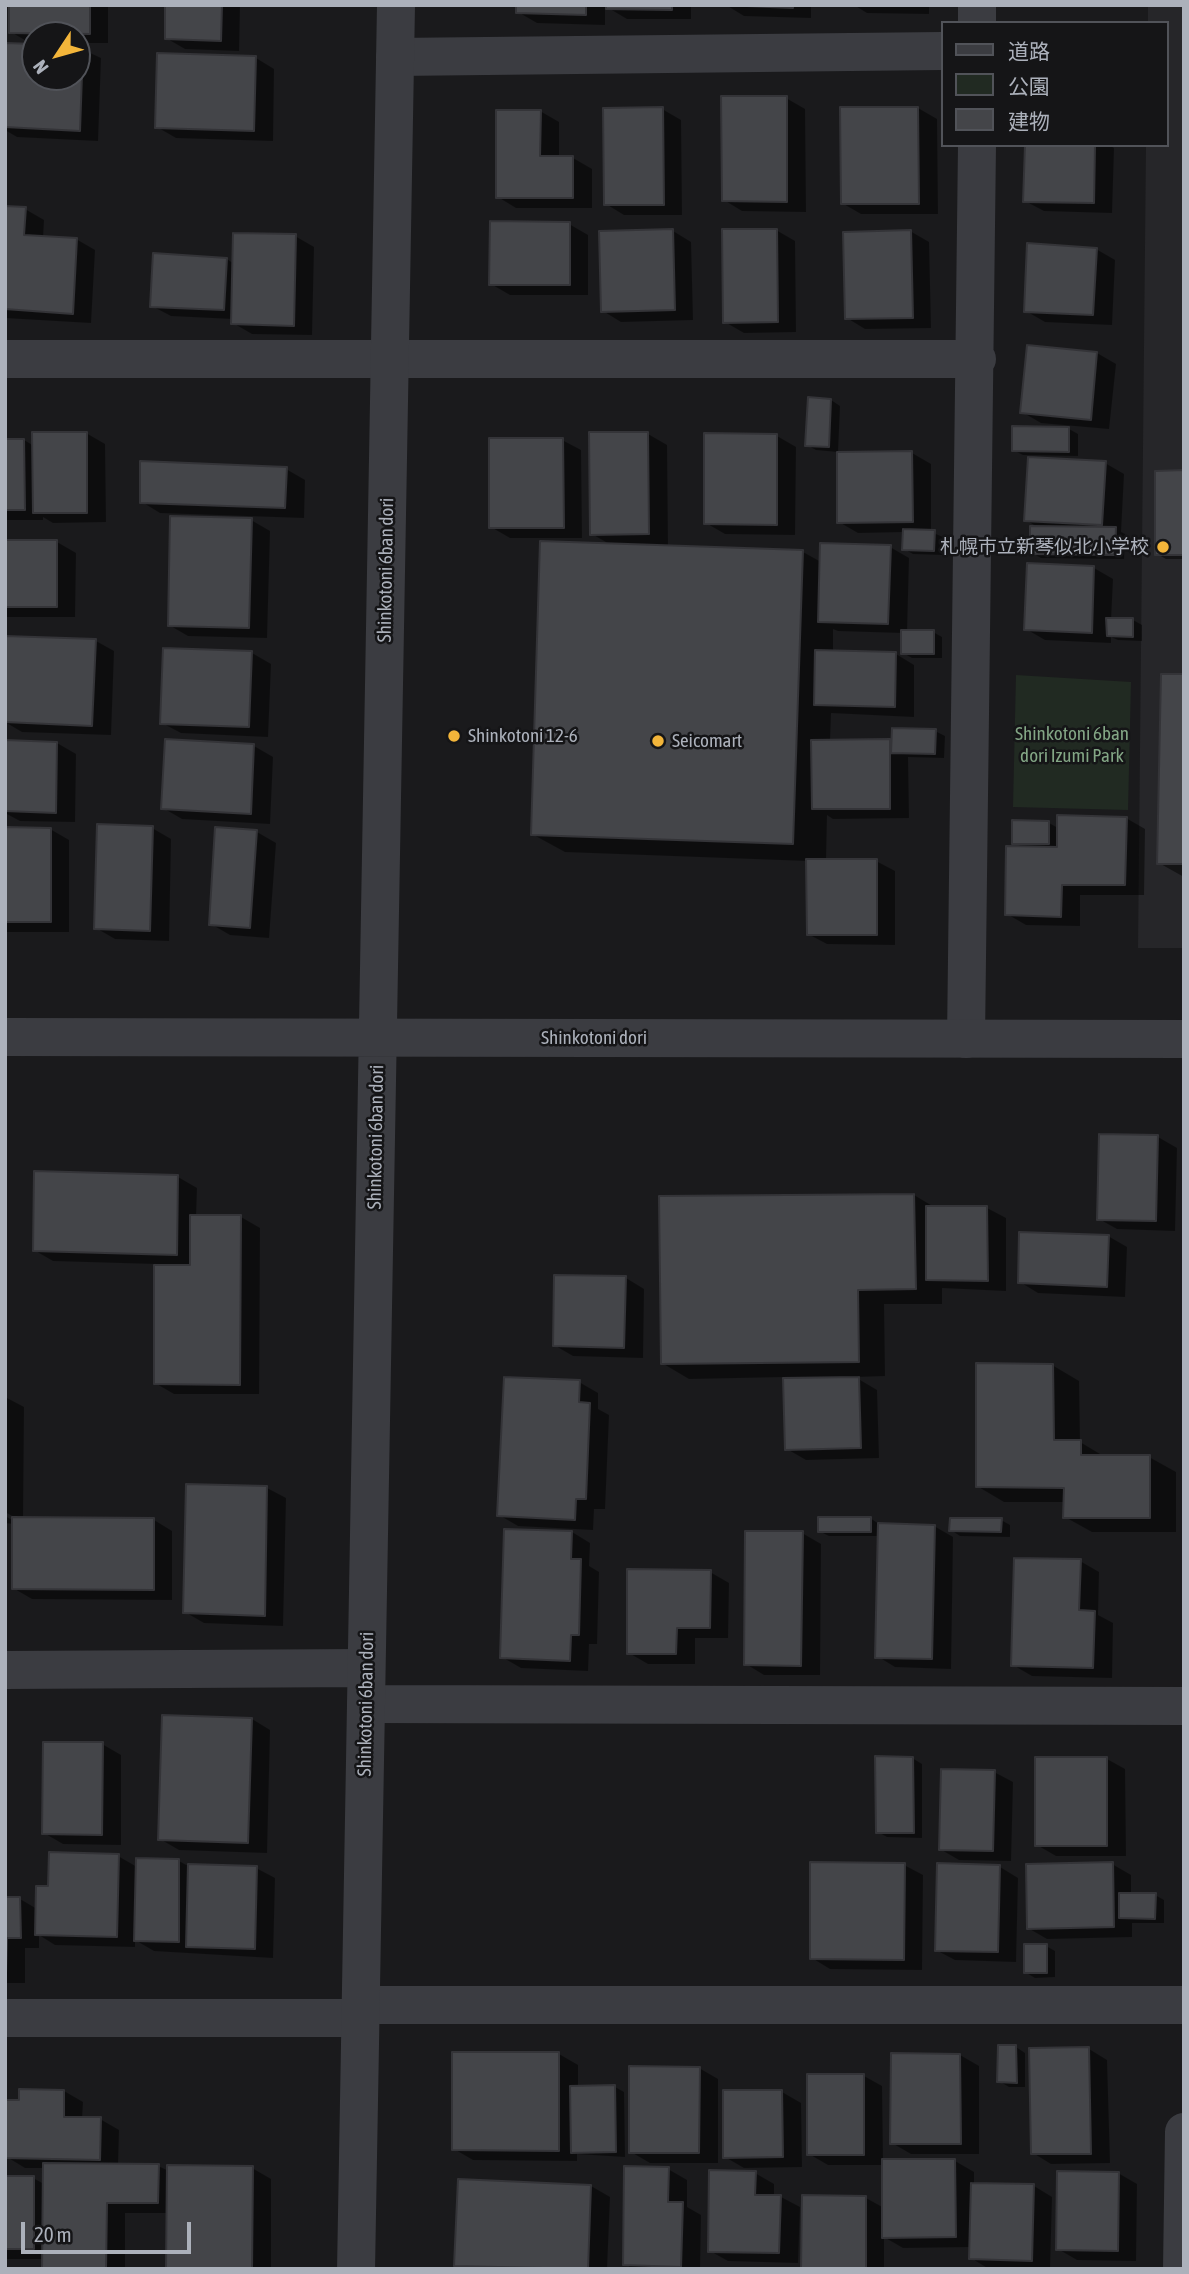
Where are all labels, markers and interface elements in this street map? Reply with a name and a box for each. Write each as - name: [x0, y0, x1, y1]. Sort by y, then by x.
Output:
- north arrow: [21, 21, 91, 91]
- legend: [940, 21, 1168, 147]
- text: 道路: [1008, 39, 1050, 63]
- text: N: [28, 56, 53, 78]
- text: 公園: [1008, 74, 1050, 98]
- text: 建物: [1008, 109, 1050, 133]
- street label: Shinkotoni 6ban dori: [373, 498, 399, 642]
- place label: 札幌市立新琴似北小学校: [940, 536, 1149, 558]
- marker: 札幌市立新琴似北小学校: [1155, 539, 1171, 555]
- park label: Shinkotoni 6ban dori Izumi Park: [1015, 723, 1129, 767]
- place label: Shinkotoni 12-6: [468, 725, 578, 747]
- marker: Shinkotoni 12-6: [446, 728, 462, 744]
- place label: Seicomart: [672, 730, 742, 752]
- marker: Seicomart: [650, 733, 666, 749]
- street label: Shinkotoni dori: [541, 1027, 647, 1049]
- street label: Shinkotoni 6ban dori: [363, 1065, 389, 1209]
- street label: Shinkotoni 6ban dori: [353, 1632, 379, 1776]
- scale bar: [24, 2208, 194, 2252]
- text: 20 m: [34, 2222, 72, 2246]

